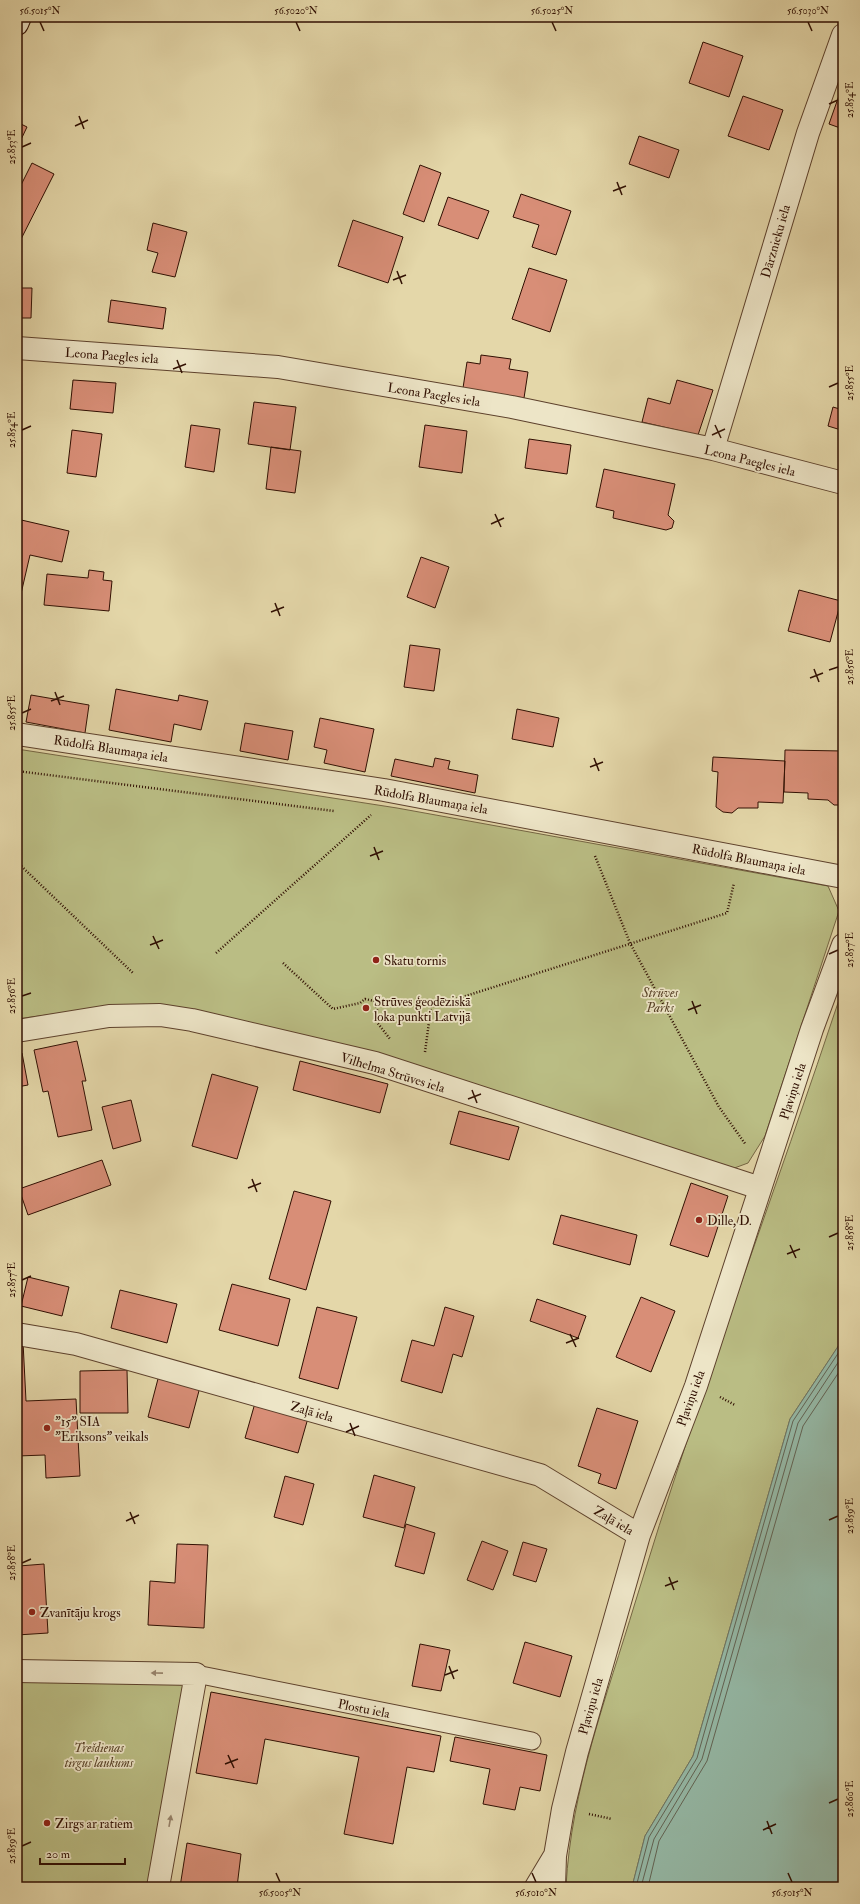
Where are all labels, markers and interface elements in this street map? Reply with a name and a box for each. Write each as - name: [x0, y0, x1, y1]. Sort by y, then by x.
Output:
- text: 56.5015°N: [20, 5, 61, 17]
- text: 56.5020°N: [274, 5, 318, 17]
- text: 56.5025°N: [531, 5, 573, 17]
- text: 56.5030°N: [787, 5, 829, 17]
- text: 25.854°E: [844, 82, 856, 118]
- text: 25.853°E: [6, 130, 18, 164]
- street label: Dārznieku iela: [758, 202, 794, 280]
- street label: Leona Paegles iela: [65, 345, 160, 367]
- text: 25.855°E: [844, 365, 856, 401]
- street label: Leona Paegles iela: [386, 380, 482, 410]
- text: 25.854°E: [6, 412, 18, 448]
- street label: Leona Paegles iela: [702, 442, 798, 480]
- text: 25.856°E: [844, 649, 856, 685]
- text: 25.855°E: [6, 695, 18, 731]
- street label: Rūdolfa Blaumaņa iela: [52, 732, 170, 766]
- street label: Rūdolfa Blaumaņa iela: [372, 782, 490, 818]
- street label: Rūdolfa Blaumaņa iela: [690, 841, 808, 879]
- text: 25.857°E: [844, 932, 856, 968]
- place label: Skatu tornis: [384, 953, 447, 969]
- marker: Skatu tornis: [371, 955, 381, 965]
- text: 25.856°E: [6, 978, 18, 1014]
- park label: Strūves Parks: [641, 985, 678, 1016]
- place label: Strūves ģeodēziskā loka punkti Latvijā: [374, 994, 471, 1026]
- marker: Strūves ģeodēziskā loka punkti Latvijā: [361, 1003, 371, 1013]
- street label: Vilhelma Strūves iela: [339, 1049, 447, 1097]
- street label: Pļaviņu iela: [776, 1060, 810, 1122]
- place label: Dille, D.: [707, 1213, 752, 1229]
- marker: Dille, D.: [694, 1215, 704, 1225]
- text: 25.858°E: [844, 1215, 856, 1251]
- text: 25.857°E: [6, 1262, 18, 1298]
- street label: Pļaviņu iela: [673, 1367, 709, 1429]
- street label: Zaļā iela: [288, 1398, 336, 1426]
- place label: "15" SIA "Eriksons" veikals: [55, 1414, 149, 1445]
- marker: "15" SIA "Eriksons" veikals: [42, 1423, 52, 1433]
- text: 25.859°E: [844, 1498, 856, 1534]
- street label: Zaļā iela: [590, 1503, 637, 1539]
- text: 25.858°E: [6, 1545, 18, 1581]
- place label: Zvanītāju krogs: [40, 1605, 121, 1621]
- marker: Zvanītāju krogs: [27, 1607, 37, 1617]
- one-way arrow: [150, 1670, 163, 1676]
- street label: Pļaviņu iela: [575, 1675, 607, 1737]
- street label: Plostu iela: [336, 1696, 392, 1722]
- park label: Trešdienas tirgus laukums: [65, 1740, 134, 1771]
- text: 25.860°E: [844, 1781, 856, 1817]
- one-way arrow: [167, 1815, 173, 1827]
- place label: Zirgs ar ratiem: [55, 1816, 133, 1832]
- marker: Zirgs ar ratiem: [42, 1818, 52, 1828]
- text: 25.859°E: [6, 1828, 18, 1864]
- scale bar: [40, 1840, 125, 1866]
- text: 20 m: [46, 1847, 71, 1862]
- text: 56.5005°N: [259, 1887, 301, 1899]
- text: 56.5010°N: [515, 1887, 557, 1899]
- text: 56.5015°N: [772, 1887, 813, 1899]

